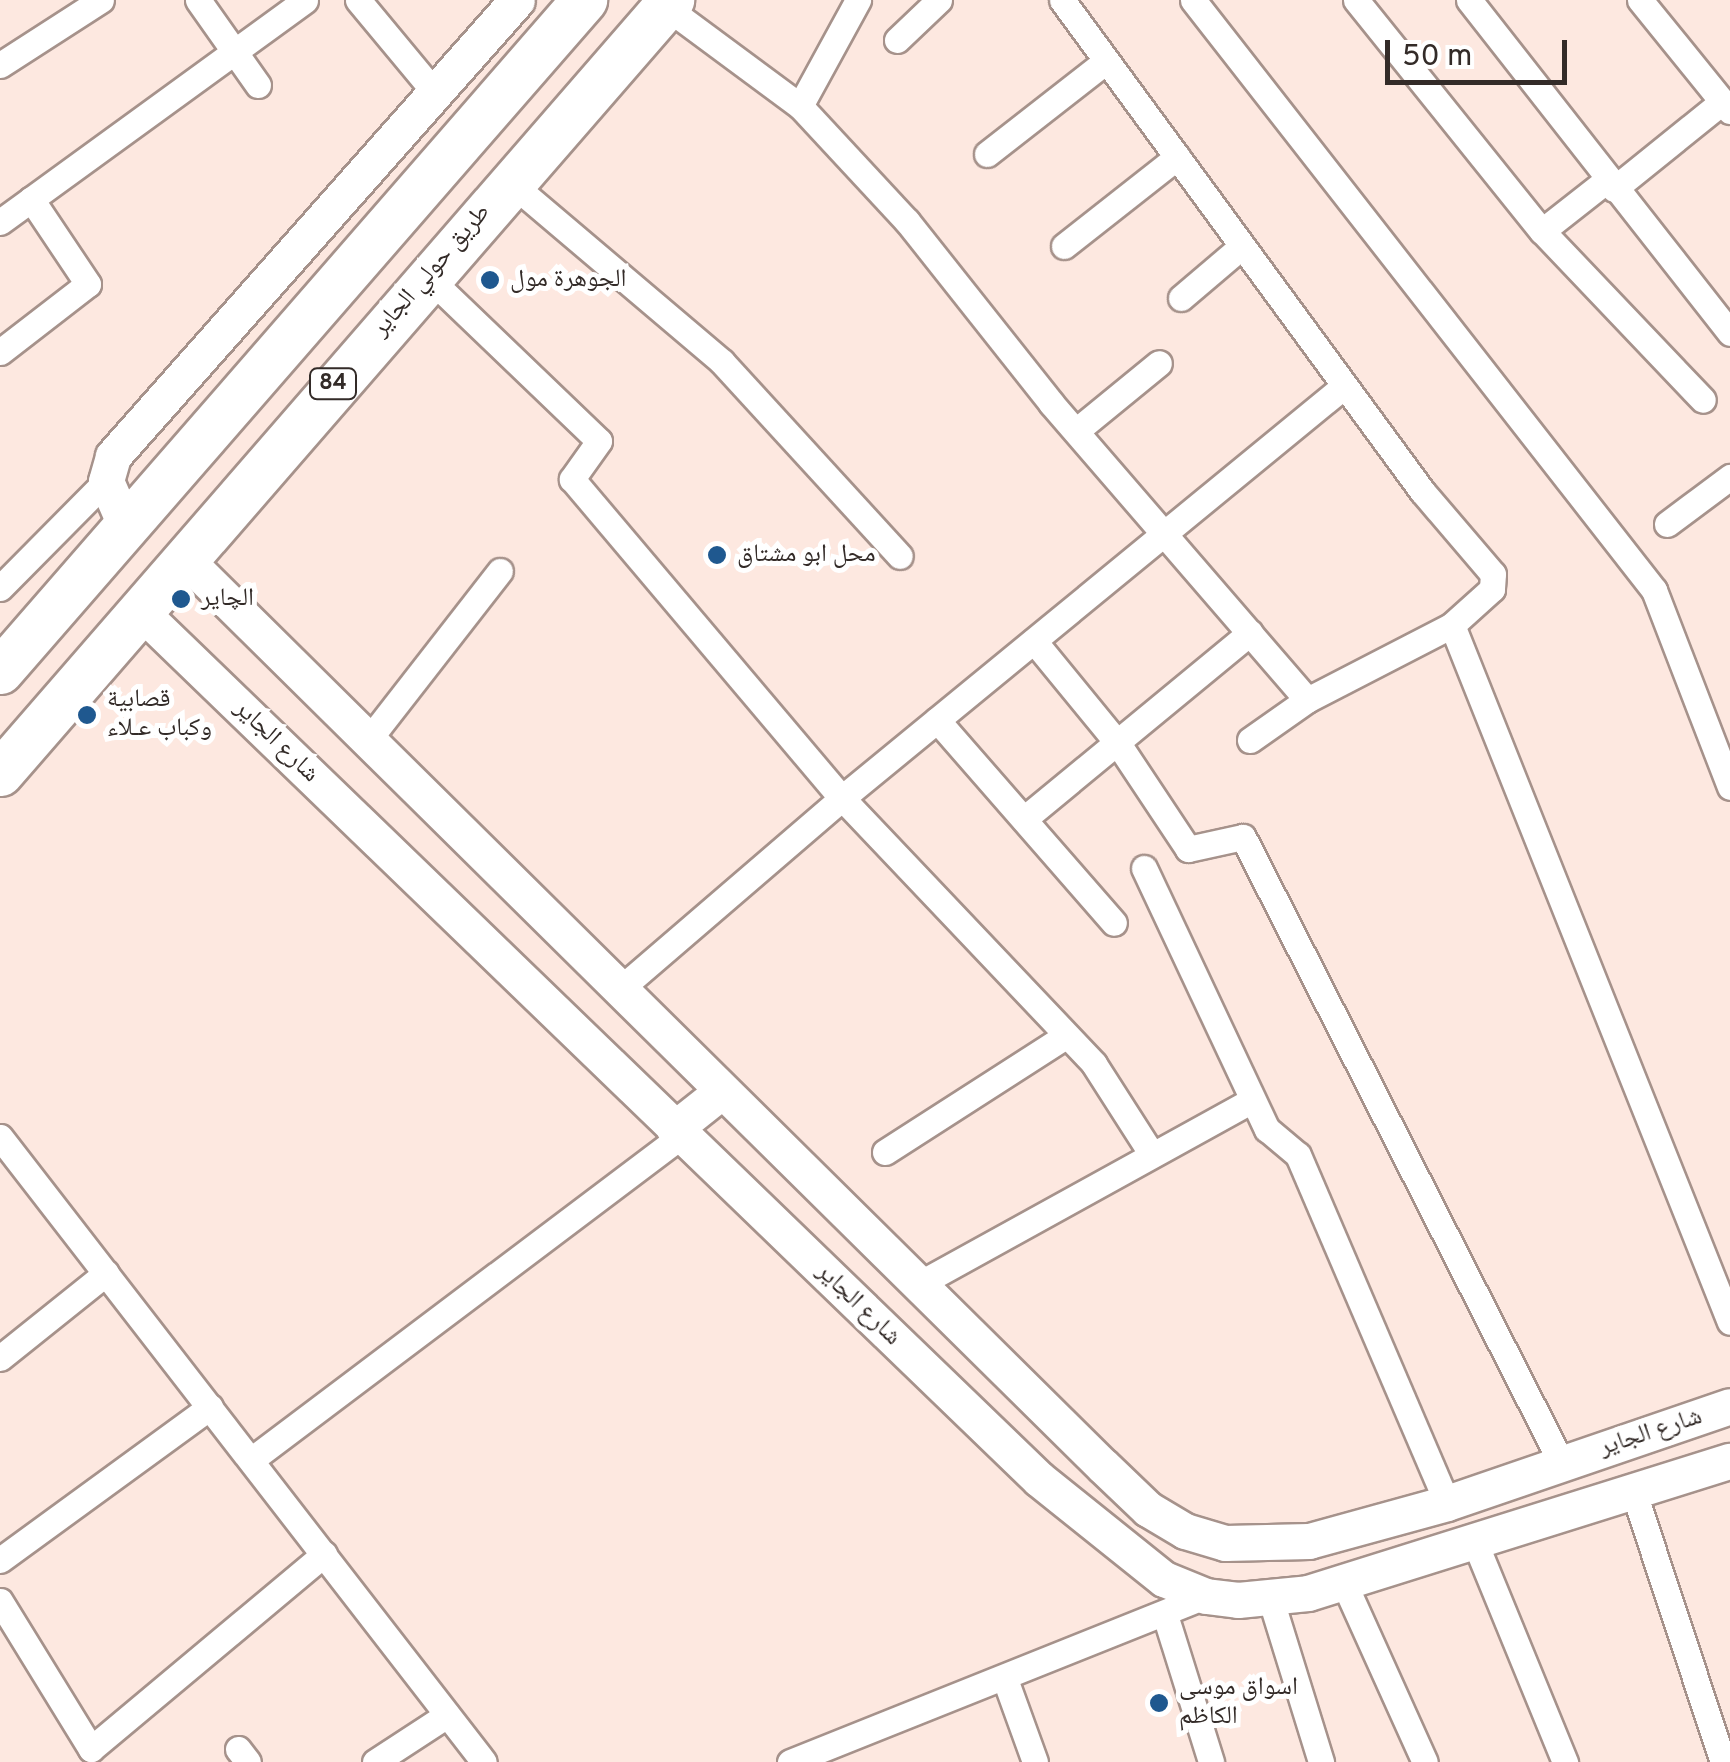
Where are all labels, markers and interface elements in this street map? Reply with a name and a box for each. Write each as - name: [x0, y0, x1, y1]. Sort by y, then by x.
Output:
- scale bar: [1390, 20, 1572, 82]
- text: 50 m: [1402, 39, 1472, 76]
- street label: طريق حولي الجاير: [366, 199, 498, 343]
- place label: الجوهرة مول: [510, 265, 626, 295]
- marker: الجوهرة مول: [479, 269, 501, 291]
- road number: 84: [308, 367, 358, 401]
- place label: محل ابو مشتاق: [737, 540, 876, 570]
- marker: محل ابو مشتاق: [706, 544, 728, 566]
- place label: الچاير: [201, 584, 254, 614]
- marker: الچاير: [170, 588, 192, 610]
- place label: قصابية وكباب عـلاء: [107, 686, 212, 745]
- street label: شارع الجاير: [227, 694, 325, 790]
- marker: قصابية وكباب عـلاء: [76, 704, 98, 726]
- street label: شارع الجاير: [809, 1257, 907, 1353]
- street label: شارع الجاير: [1596, 1402, 1706, 1464]
- place label: اسواق موسى الكاظم: [1179, 1674, 1298, 1733]
- marker: اسواق موسى الكاظم: [1148, 1692, 1170, 1714]

